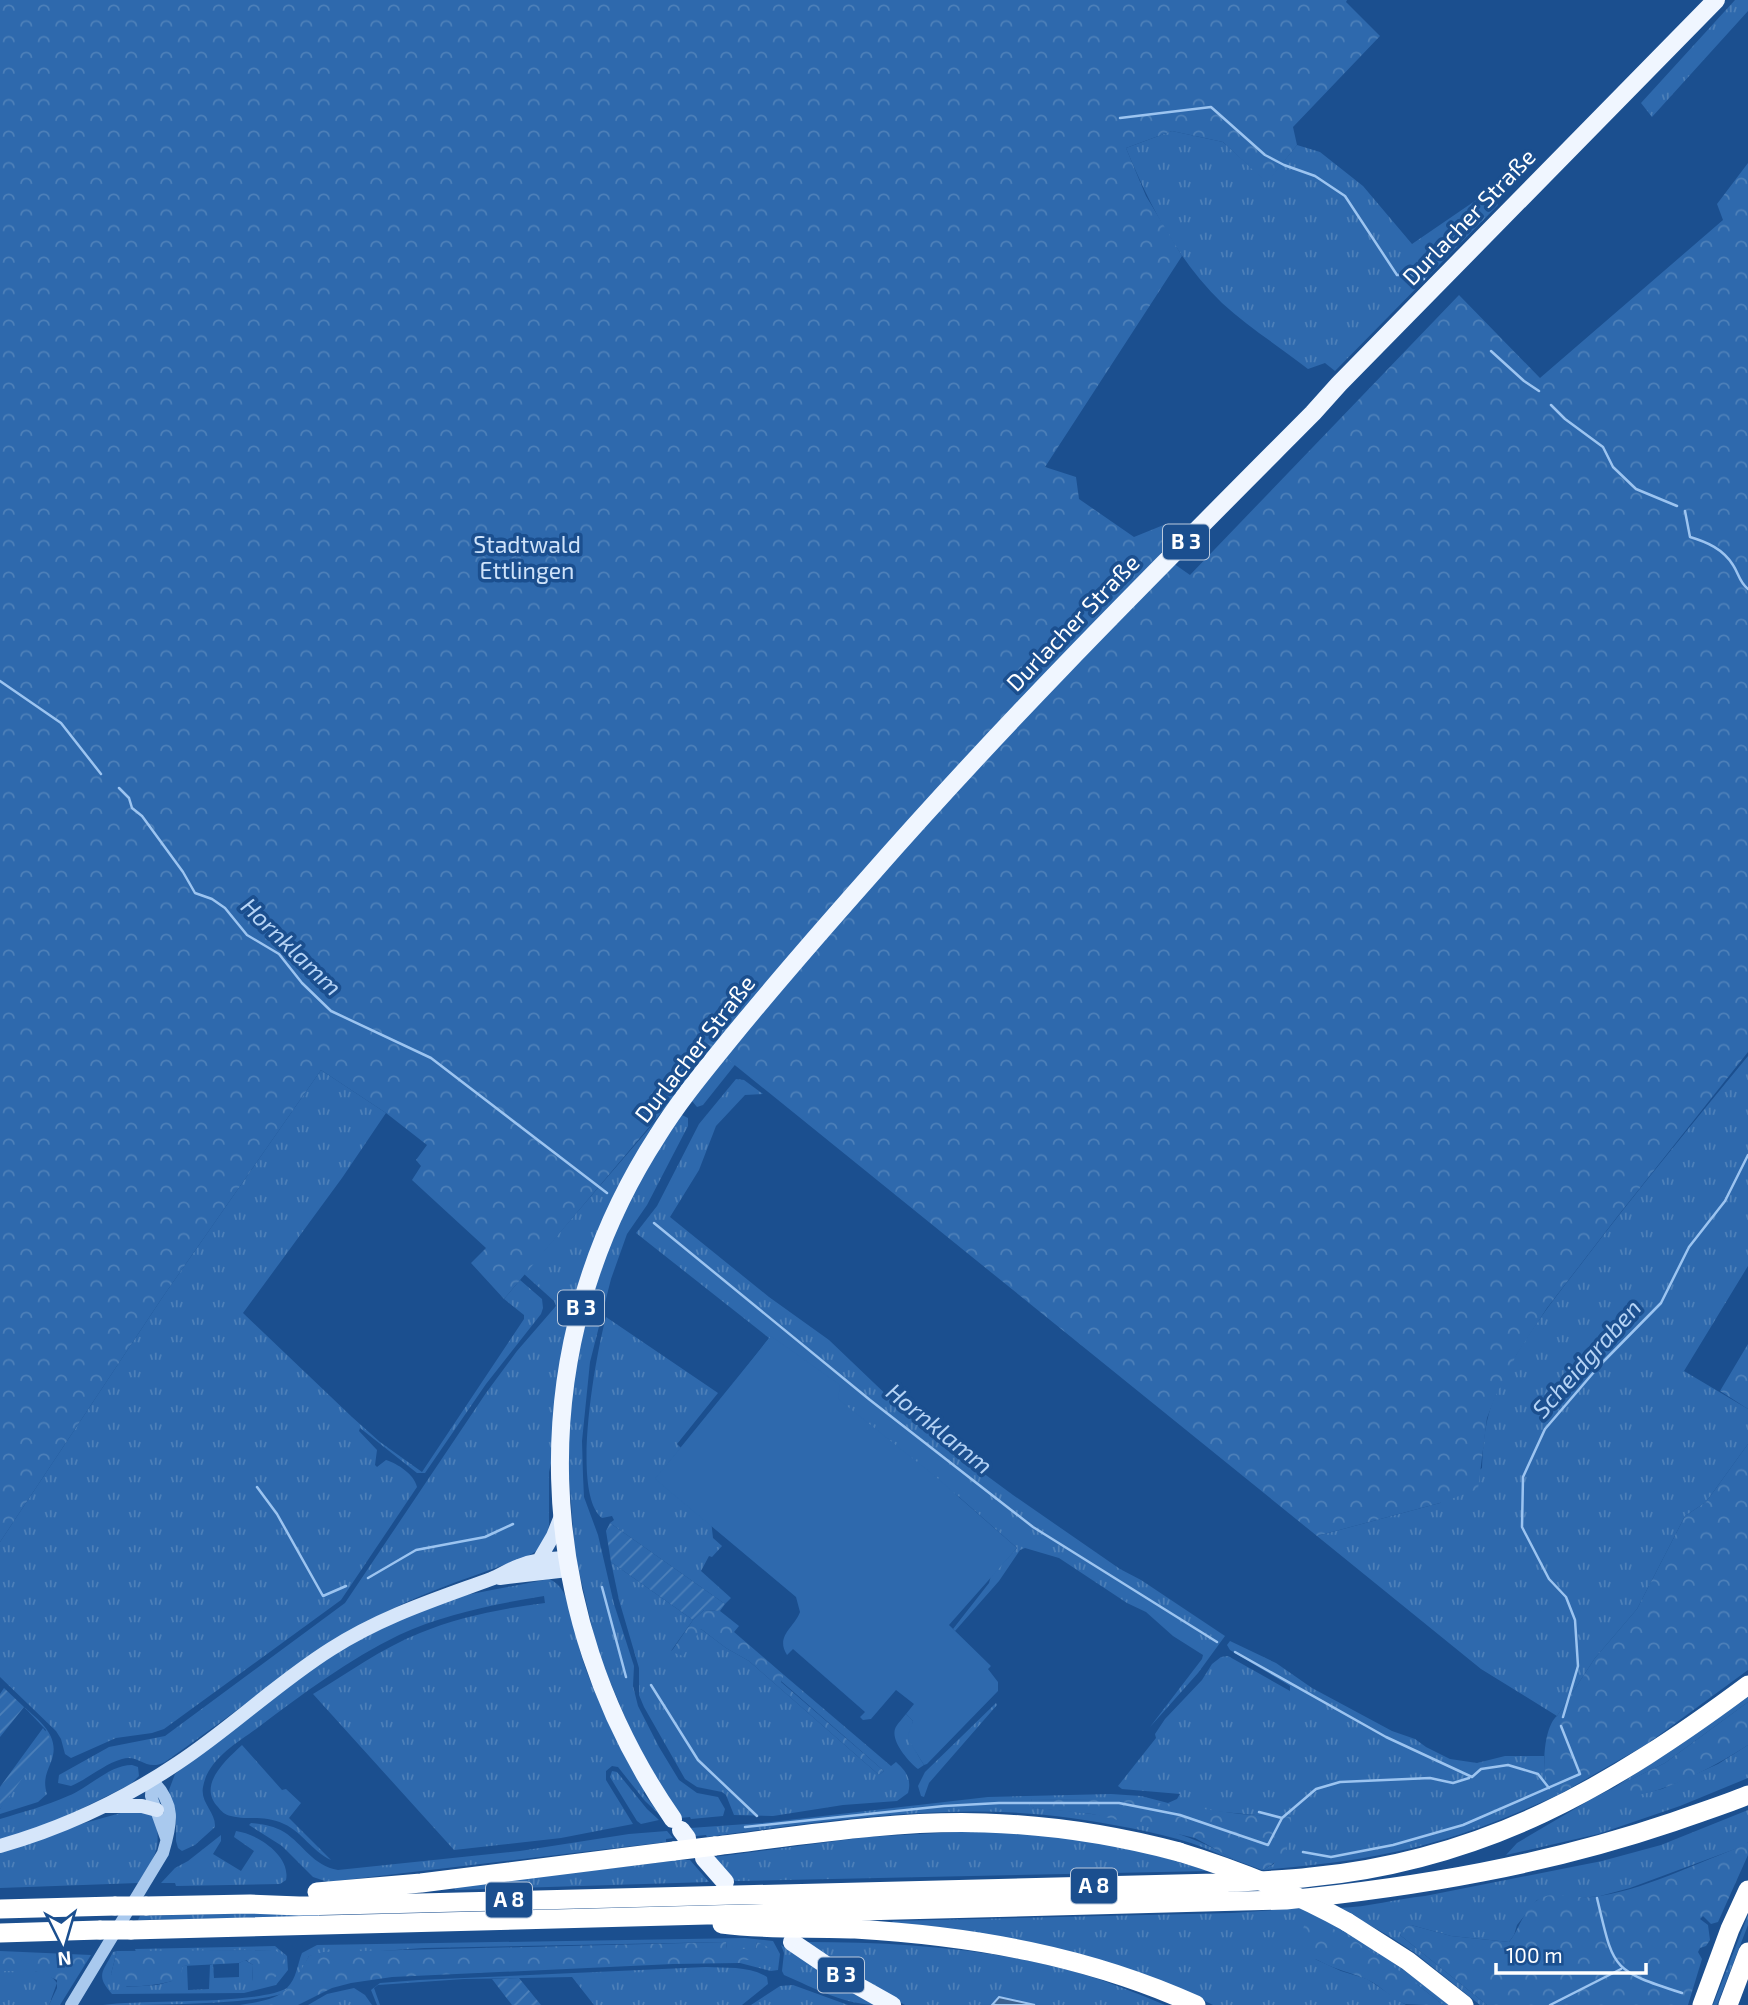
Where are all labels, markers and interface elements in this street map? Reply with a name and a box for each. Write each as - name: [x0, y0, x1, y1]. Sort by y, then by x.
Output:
- street label: Durlacher Straße: [1396, 142, 1541, 290]
- road number: B 3: [1163, 524, 1209, 560]
- park label: Stadtwald Ettlingen: [473, 530, 581, 584]
- street label: Durlacher Straße: [1000, 548, 1145, 696]
- water label: Hornklamm: [236, 891, 348, 1001]
- street label: Durlacher Straße: [628, 969, 760, 1128]
- road number: B 3: [558, 1290, 604, 1326]
- water label: Scheidgraben: [1525, 1293, 1646, 1423]
- water label: Hornklamm: [881, 1376, 999, 1479]
- road number: A 8: [1071, 1868, 1117, 1904]
- road number: A 8: [486, 1882, 532, 1918]
- north arrow: [28, 1907, 98, 1977]
- scale bar: [1496, 1932, 1646, 1976]
- text: 100 m: [1506, 1942, 1563, 1967]
- text: N: [57, 1947, 72, 1971]
- road number: B 3: [818, 1958, 864, 1993]

